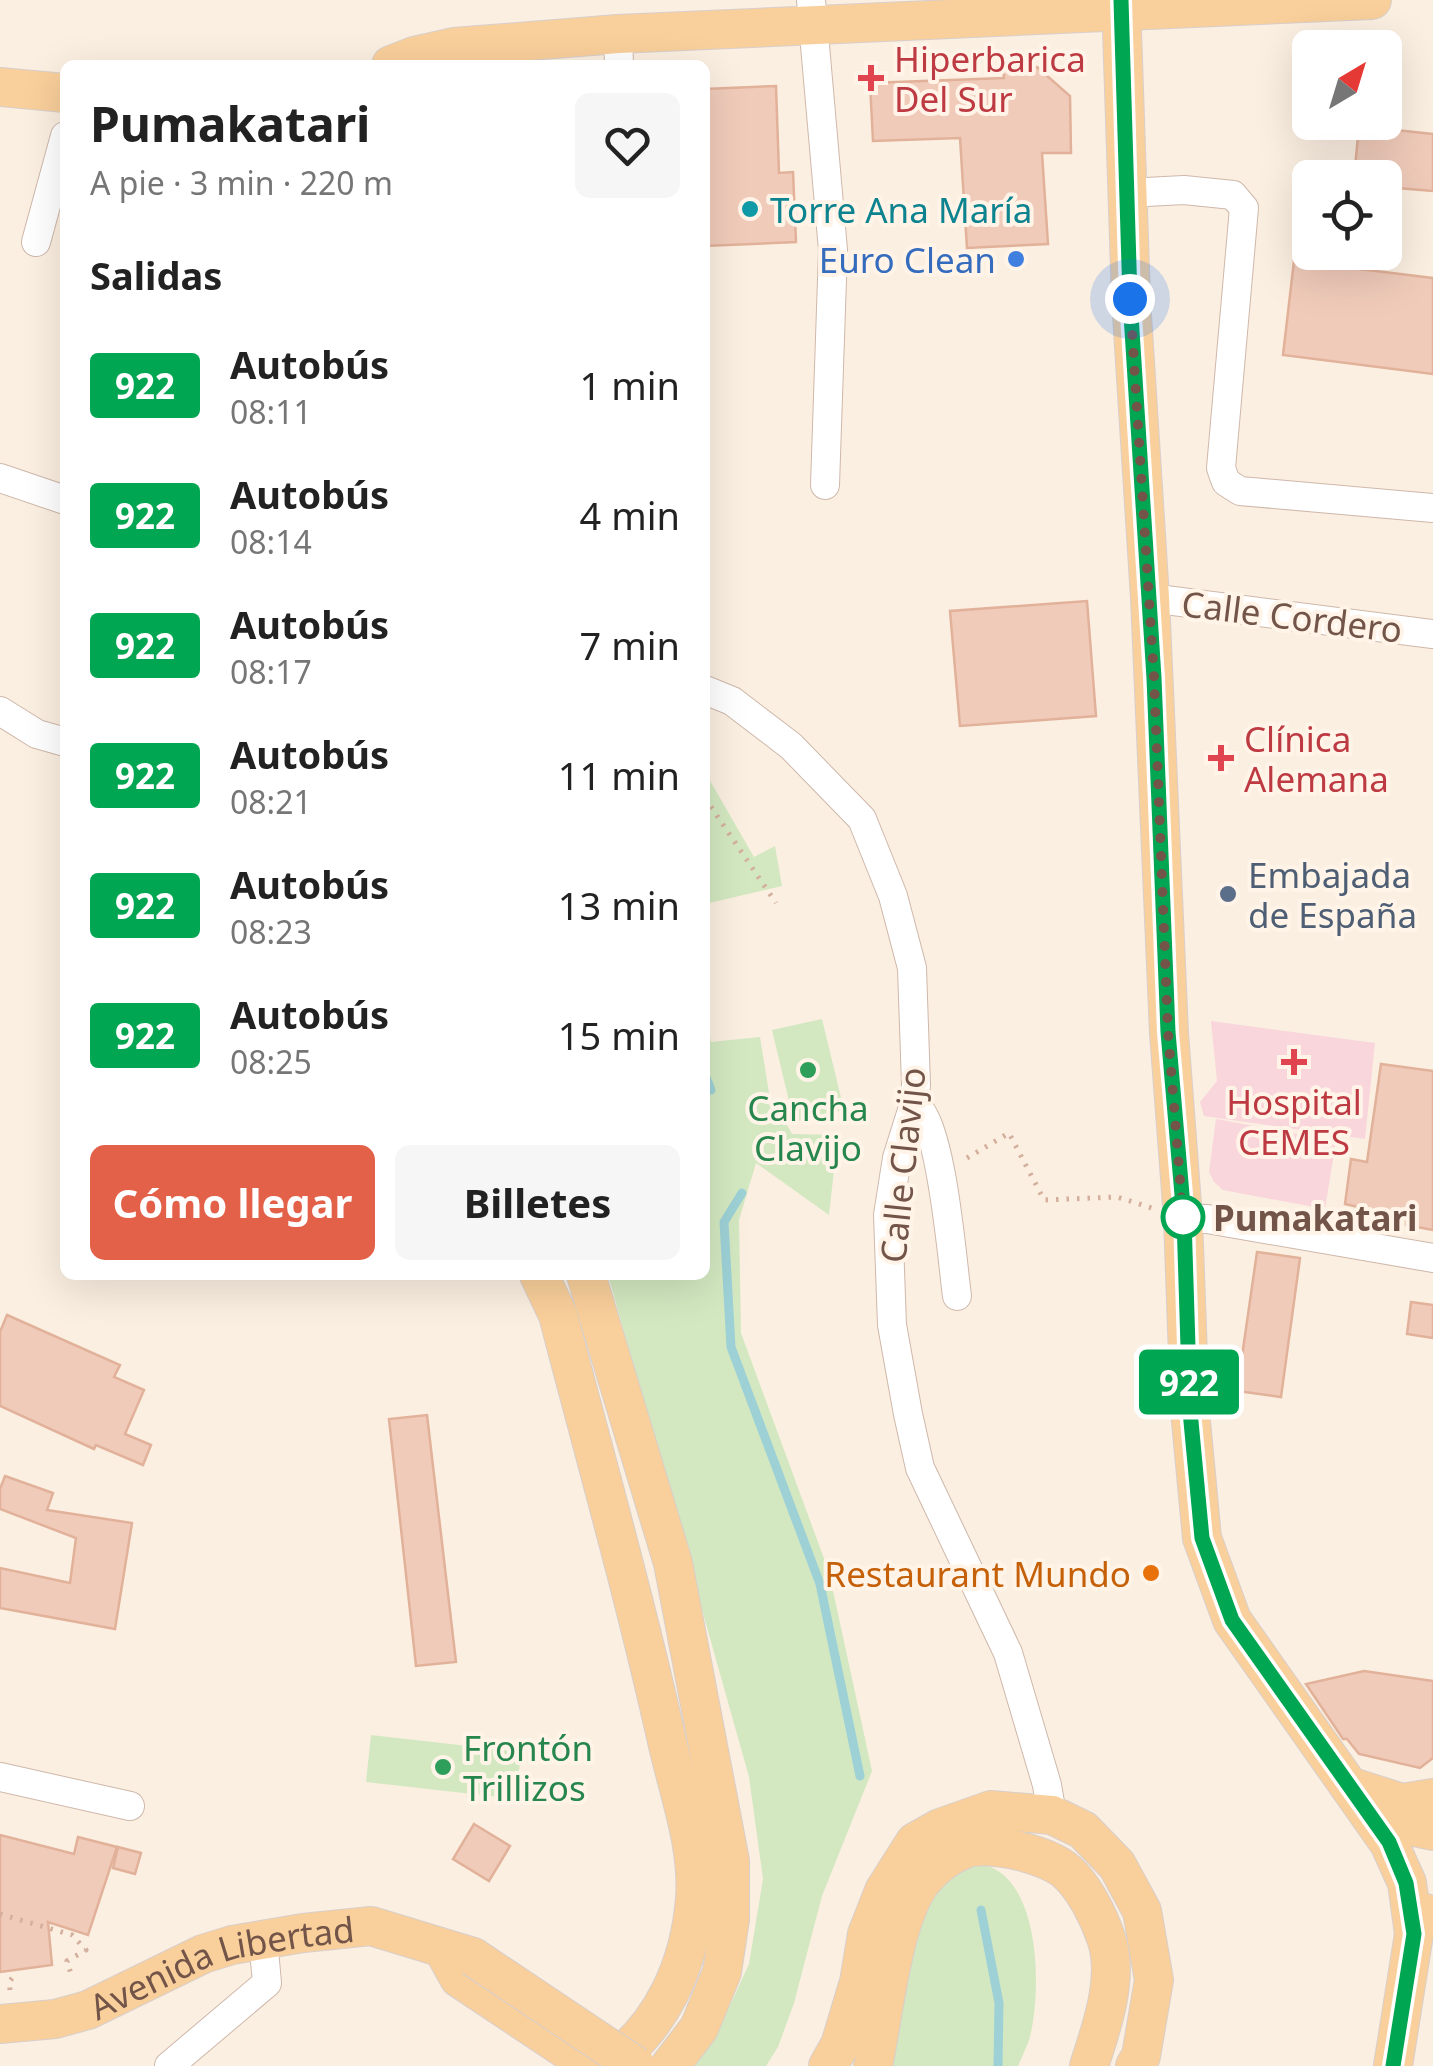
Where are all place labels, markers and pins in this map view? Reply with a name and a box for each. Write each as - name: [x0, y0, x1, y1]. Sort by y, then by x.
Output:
- place label: Hiperbarica Del Sur: [894, 35, 1086, 122]
- marker: Hiperbarica Del Sur: [858, 65, 884, 91]
- place label: Torre Ana María: [770, 186, 1032, 233]
- marker: Torre Ana María: [739, 198, 761, 220]
- place label: Euro Clean: [819, 236, 996, 283]
- marker: Euro Clean: [1005, 248, 1027, 270]
- place label: Clínica Alemana: [1244, 715, 1389, 802]
- marker: Clínica Alemana: [1208, 745, 1234, 771]
- place label: Embajada de España: [1248, 851, 1417, 938]
- marker: Embajada de España: [1217, 883, 1239, 905]
- marker: Hospital CEMES: [1281, 1049, 1307, 1075]
- marker: Cancha Clavijo: [797, 1059, 819, 1081]
- place label: Hospital CEMES: [1226, 1078, 1362, 1165]
- place label: Cancha Clavijo: [747, 1084, 869, 1171]
- place label: Pumakatari: [1213, 1194, 1418, 1241]
- marker: Pumakatari: [1162, 1196, 1204, 1238]
- place label: Restaurant Mundo: [824, 1550, 1131, 1597]
- marker: Restaurant Mundo: [1140, 1562, 1162, 1584]
- place label: Frontón Trillizos: [463, 1724, 593, 1811]
- marker: Frontón Trillizos: [432, 1756, 454, 1778]

